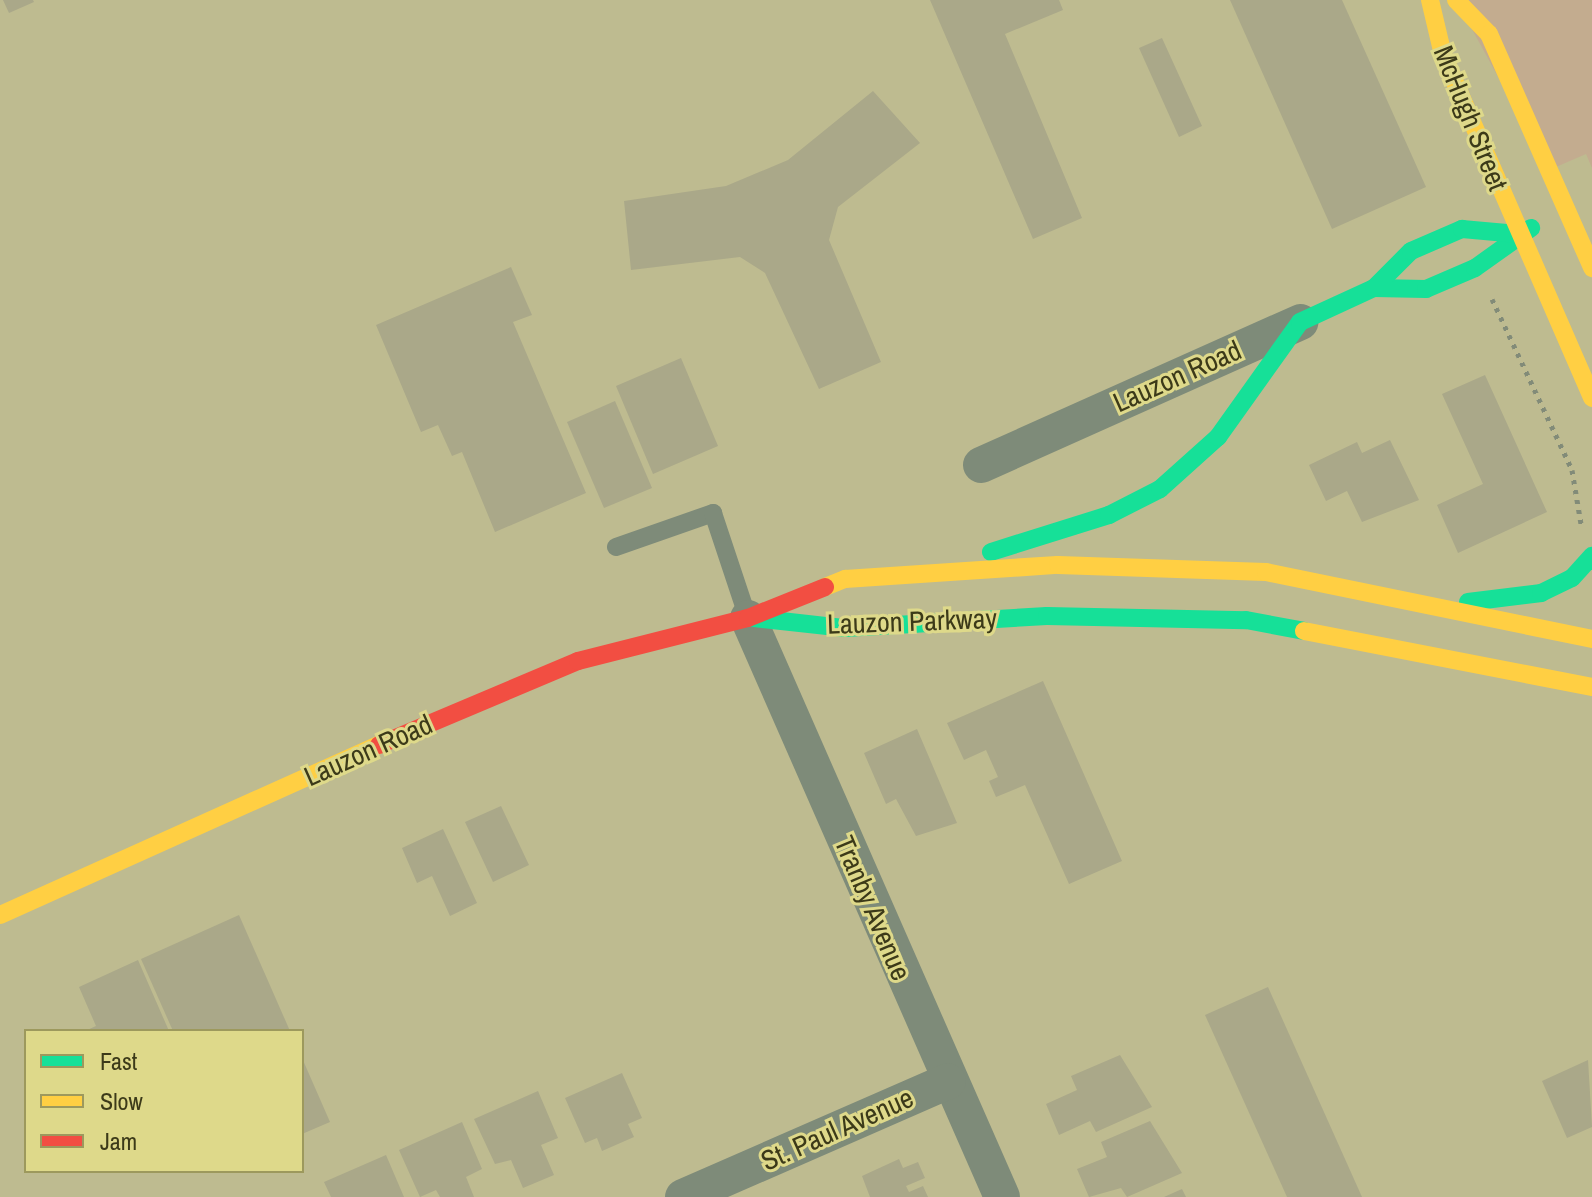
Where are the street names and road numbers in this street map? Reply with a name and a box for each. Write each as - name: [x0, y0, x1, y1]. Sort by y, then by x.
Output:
- street label: McHugh Street: [1427, 41, 1515, 195]
- street label: Lauzon Road: [1108, 333, 1246, 419]
- street label: Lauzon Parkway: [827, 601, 997, 641]
- street label: Lauzon Road: [299, 707, 437, 793]
- street label: Tranby Avenue: [827, 830, 919, 986]
- street label: St. Paul Avenue: [755, 1080, 919, 1178]

